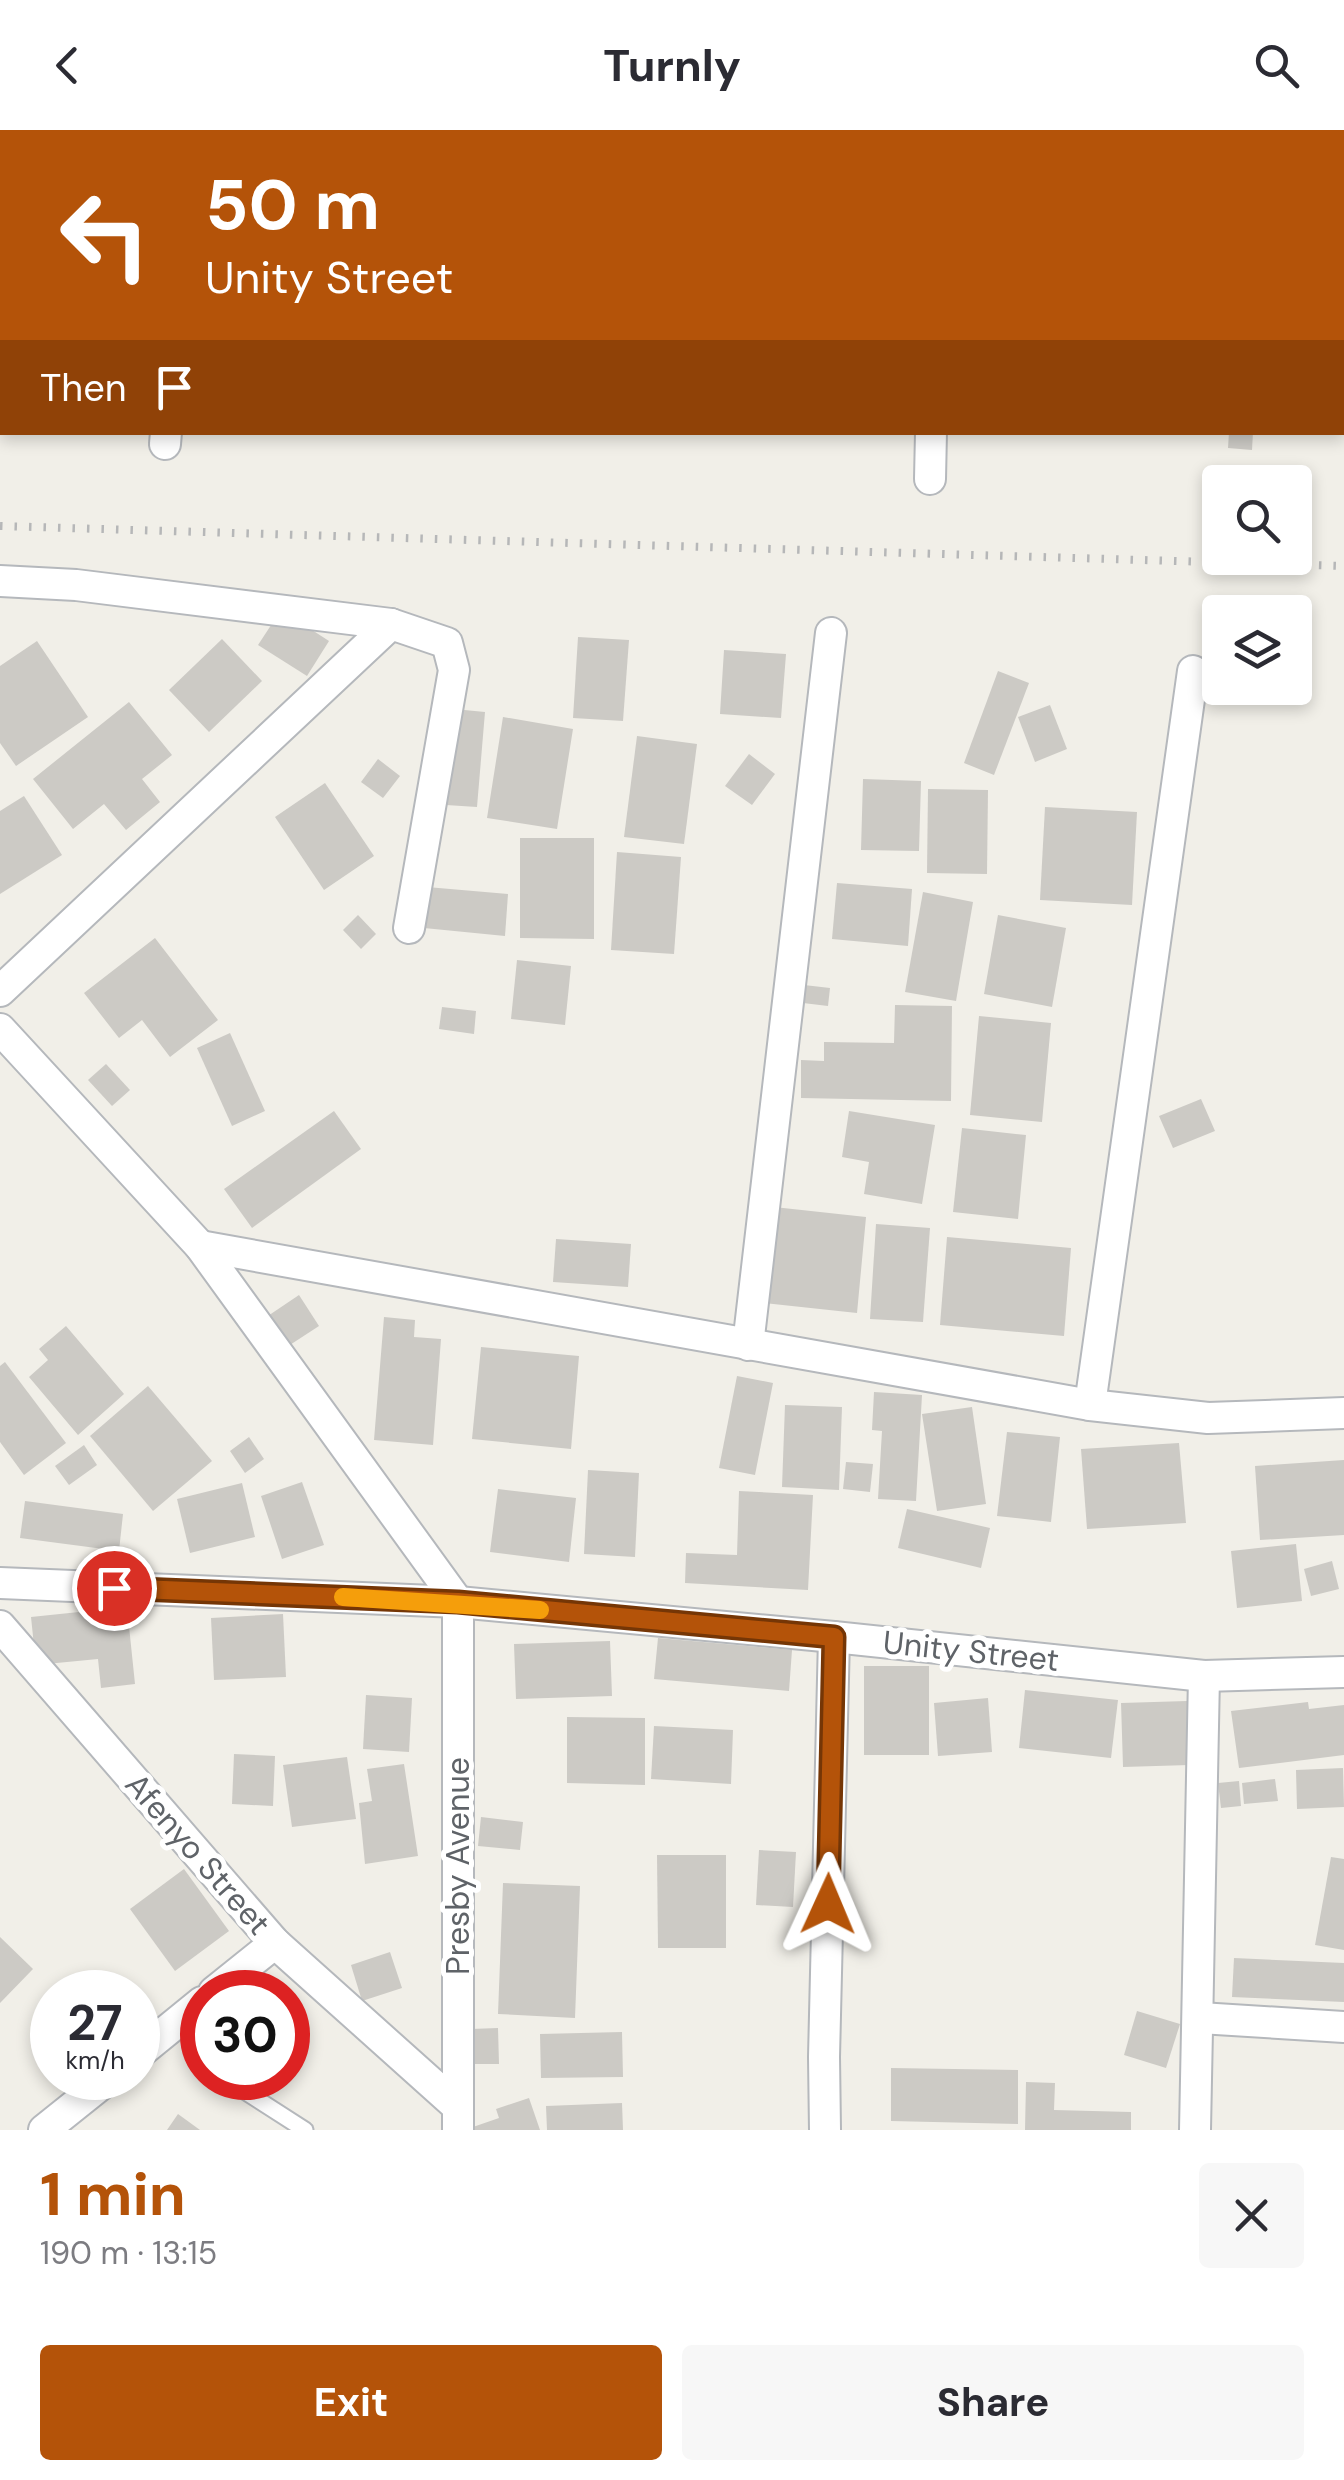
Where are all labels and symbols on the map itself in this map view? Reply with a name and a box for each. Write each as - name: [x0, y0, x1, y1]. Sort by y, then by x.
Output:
- pin: [72, 1546, 157, 1631]
- street label: Unity Street: [881, 1621, 1061, 1681]
- street label: Presby Avenue: [437, 1757, 479, 1975]
- street label: Afenyo Street: [116, 1764, 280, 1944]
- position arrow: [776, 1852, 880, 1956]
- speed limit sign: 30: [180, 1970, 310, 2100]

